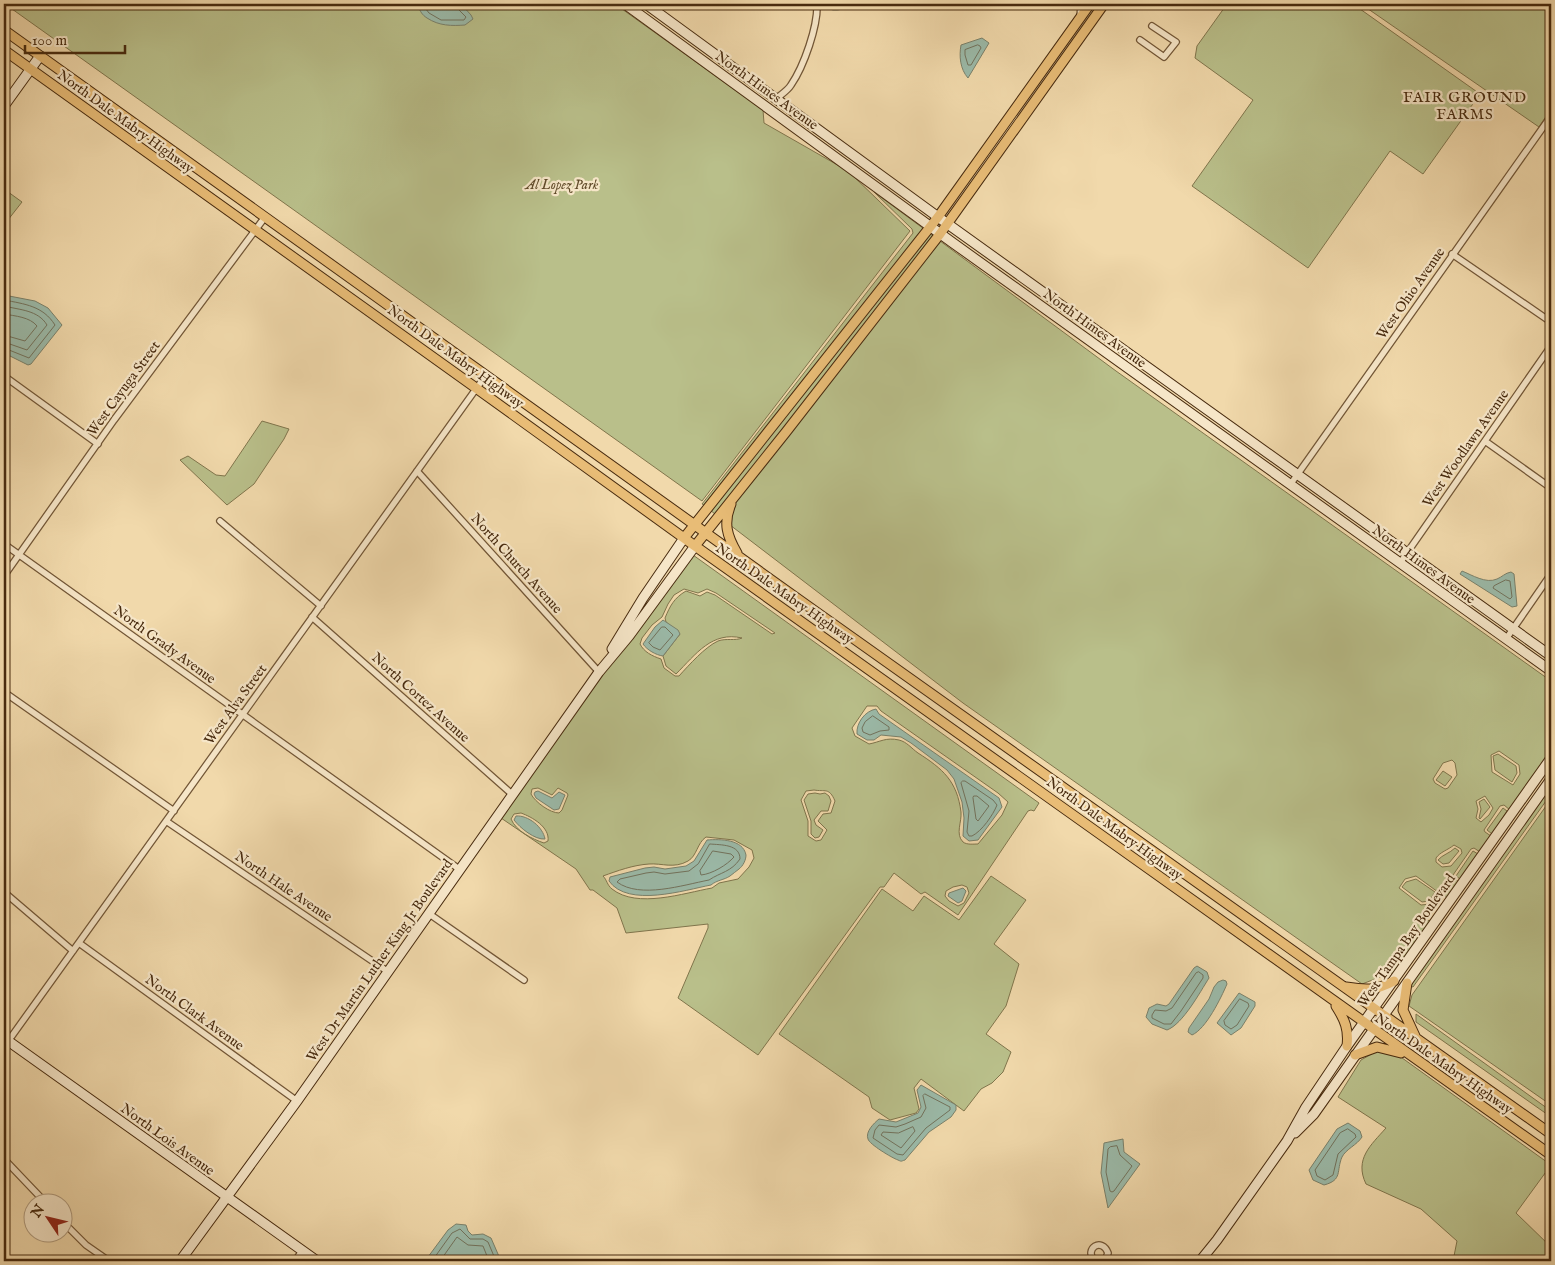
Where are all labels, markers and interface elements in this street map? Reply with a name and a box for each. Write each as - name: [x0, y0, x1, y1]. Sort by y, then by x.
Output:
- scale bar: [25, 22, 125, 54]
- text: 100 m: [32, 31, 68, 50]
- street label: North Himes Avenue: [711, 47, 822, 135]
- street label: North Dale Mabry Highway: [54, 66, 197, 178]
- district label: FAIR GROUND FARMS: [1403, 88, 1527, 124]
- park label: Al Lopez Park: [524, 176, 599, 194]
- street label: West Ohio Avenue: [1372, 244, 1449, 343]
- street label: North Himes Avenue: [1039, 285, 1150, 373]
- street label: North Dale Mabry Highway: [384, 301, 527, 413]
- street label: West Cayuga Street: [83, 337, 165, 440]
- street label: West Woodlawn Avenue: [1419, 386, 1513, 511]
- street label: North Church Avenue: [466, 510, 566, 618]
- street label: North Himes Avenue: [1368, 521, 1479, 609]
- street label: North Dale Mabry Highway: [712, 539, 857, 648]
- street label: North Grady Avenue: [110, 602, 220, 688]
- street label: North Cortez Avenue: [368, 649, 474, 747]
- street label: West Alva Street: [201, 661, 271, 748]
- street label: North Dale Mabry Highway: [1043, 773, 1186, 885]
- street label: North Hale Avenue: [231, 848, 336, 926]
- street label: West Dr Martin Luther King Jr Boulevard: [303, 855, 457, 1065]
- street label: West Tampa Bay Boulevard: [1354, 870, 1460, 1011]
- street label: North Clark Avenue: [141, 971, 248, 1055]
- street label: North Dale Mabry Highway: [1371, 1009, 1516, 1118]
- street label: North Lois Avenue: [117, 1100, 218, 1180]
- north arrow: [22, 1192, 72, 1242]
- text: N: [27, 1201, 49, 1222]

